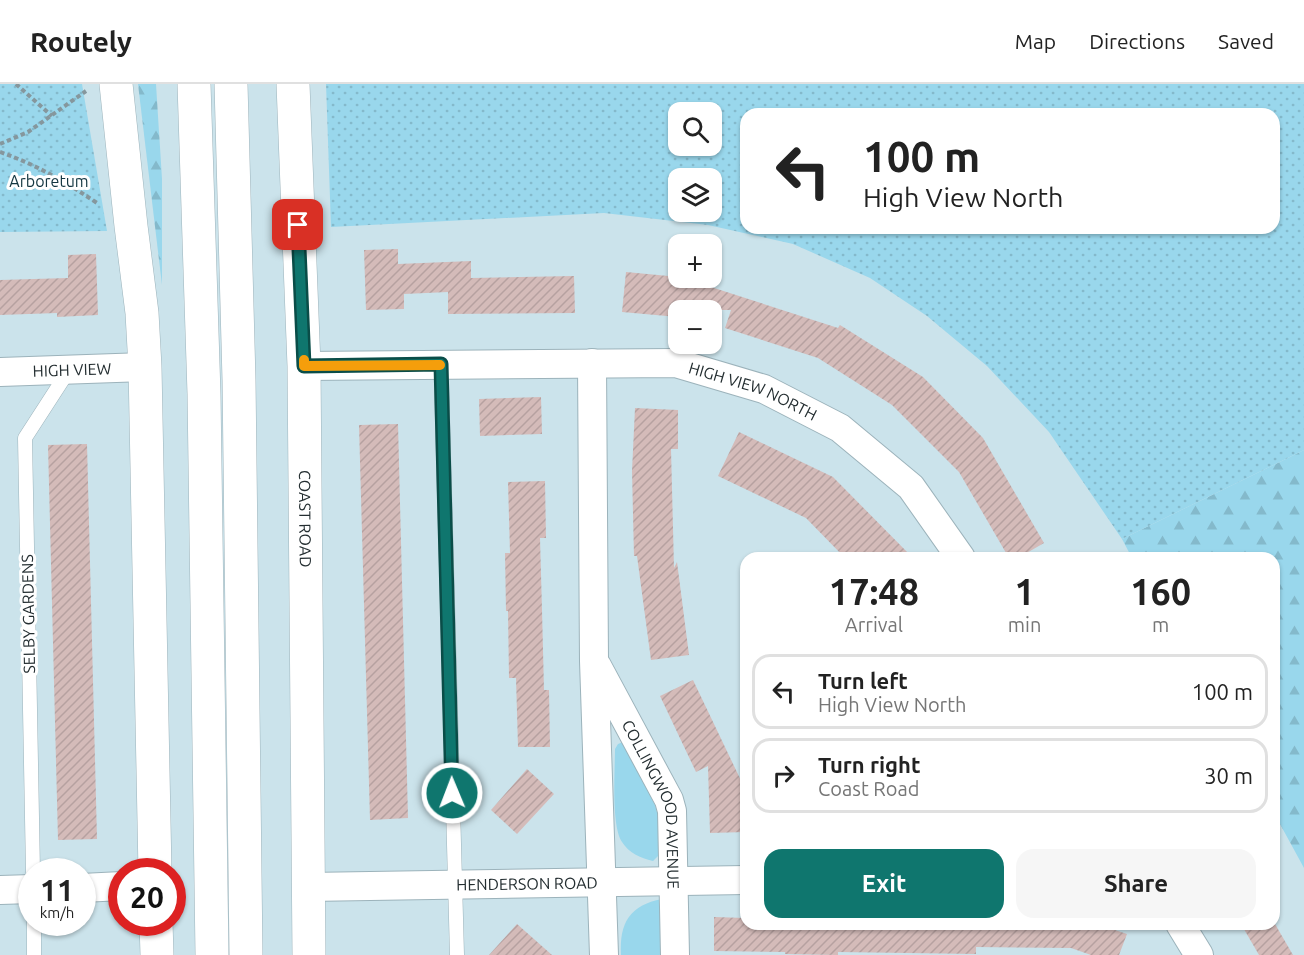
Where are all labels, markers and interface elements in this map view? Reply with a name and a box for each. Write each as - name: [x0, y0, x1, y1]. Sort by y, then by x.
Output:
- text: Routely: [30, 26, 132, 57]
- text: Map: [1015, 29, 1056, 53]
- text: Directions: [1089, 29, 1185, 53]
- text: Saved: [1218, 29, 1274, 53]
- map controls: [668, 102, 722, 354]
- button: search: [668, 102, 722, 156]
- icon: left: [764, 132, 842, 210]
- text: 100 m: [863, 133, 980, 180]
- button: layers: [668, 168, 722, 222]
- park label: Arboretum: [9, 172, 89, 190]
- text: High View North: [863, 182, 1063, 212]
- pin: [272, 199, 323, 250]
- icon: arrive: [281, 208, 314, 241]
- button: +: [668, 234, 722, 288]
- button: −: [668, 300, 722, 354]
- street label: HIGH VIEW NORTH: [687, 358, 820, 424]
- street label: HIGH VIEW: [32, 359, 112, 380]
- street label: COAST ROAD: [296, 470, 315, 568]
- street label: SELBY GARDENS: [18, 554, 38, 674]
- text: 17:48: [829, 571, 919, 612]
- text: 1: [1014, 571, 1035, 612]
- text: 160: [1130, 571, 1191, 612]
- text: Arrival: [845, 613, 903, 636]
- text: min: [1008, 613, 1041, 636]
- text: m: [1152, 613, 1169, 636]
- text: Turn left: [818, 668, 908, 693]
- icon: left: [767, 675, 800, 708]
- text: 100 m: [1192, 679, 1253, 704]
- text: High View North: [818, 693, 966, 716]
- street label: COLLINGWOOD AVENUE: [619, 717, 683, 889]
- text: Turn right: [818, 752, 920, 777]
- icon: right: [767, 759, 800, 792]
- position arrow: [420, 761, 484, 825]
- text: 30 m: [1204, 763, 1253, 788]
- text: Coast Road: [818, 777, 919, 800]
- button: Exit: [764, 849, 1004, 918]
- button: Share: [1016, 849, 1256, 918]
- speed limit sign: 20: [108, 858, 186, 936]
- text: 11: [40, 873, 74, 907]
- street label: HENDERSON ROAD: [456, 873, 598, 894]
- text: km/h: [40, 904, 74, 921]

